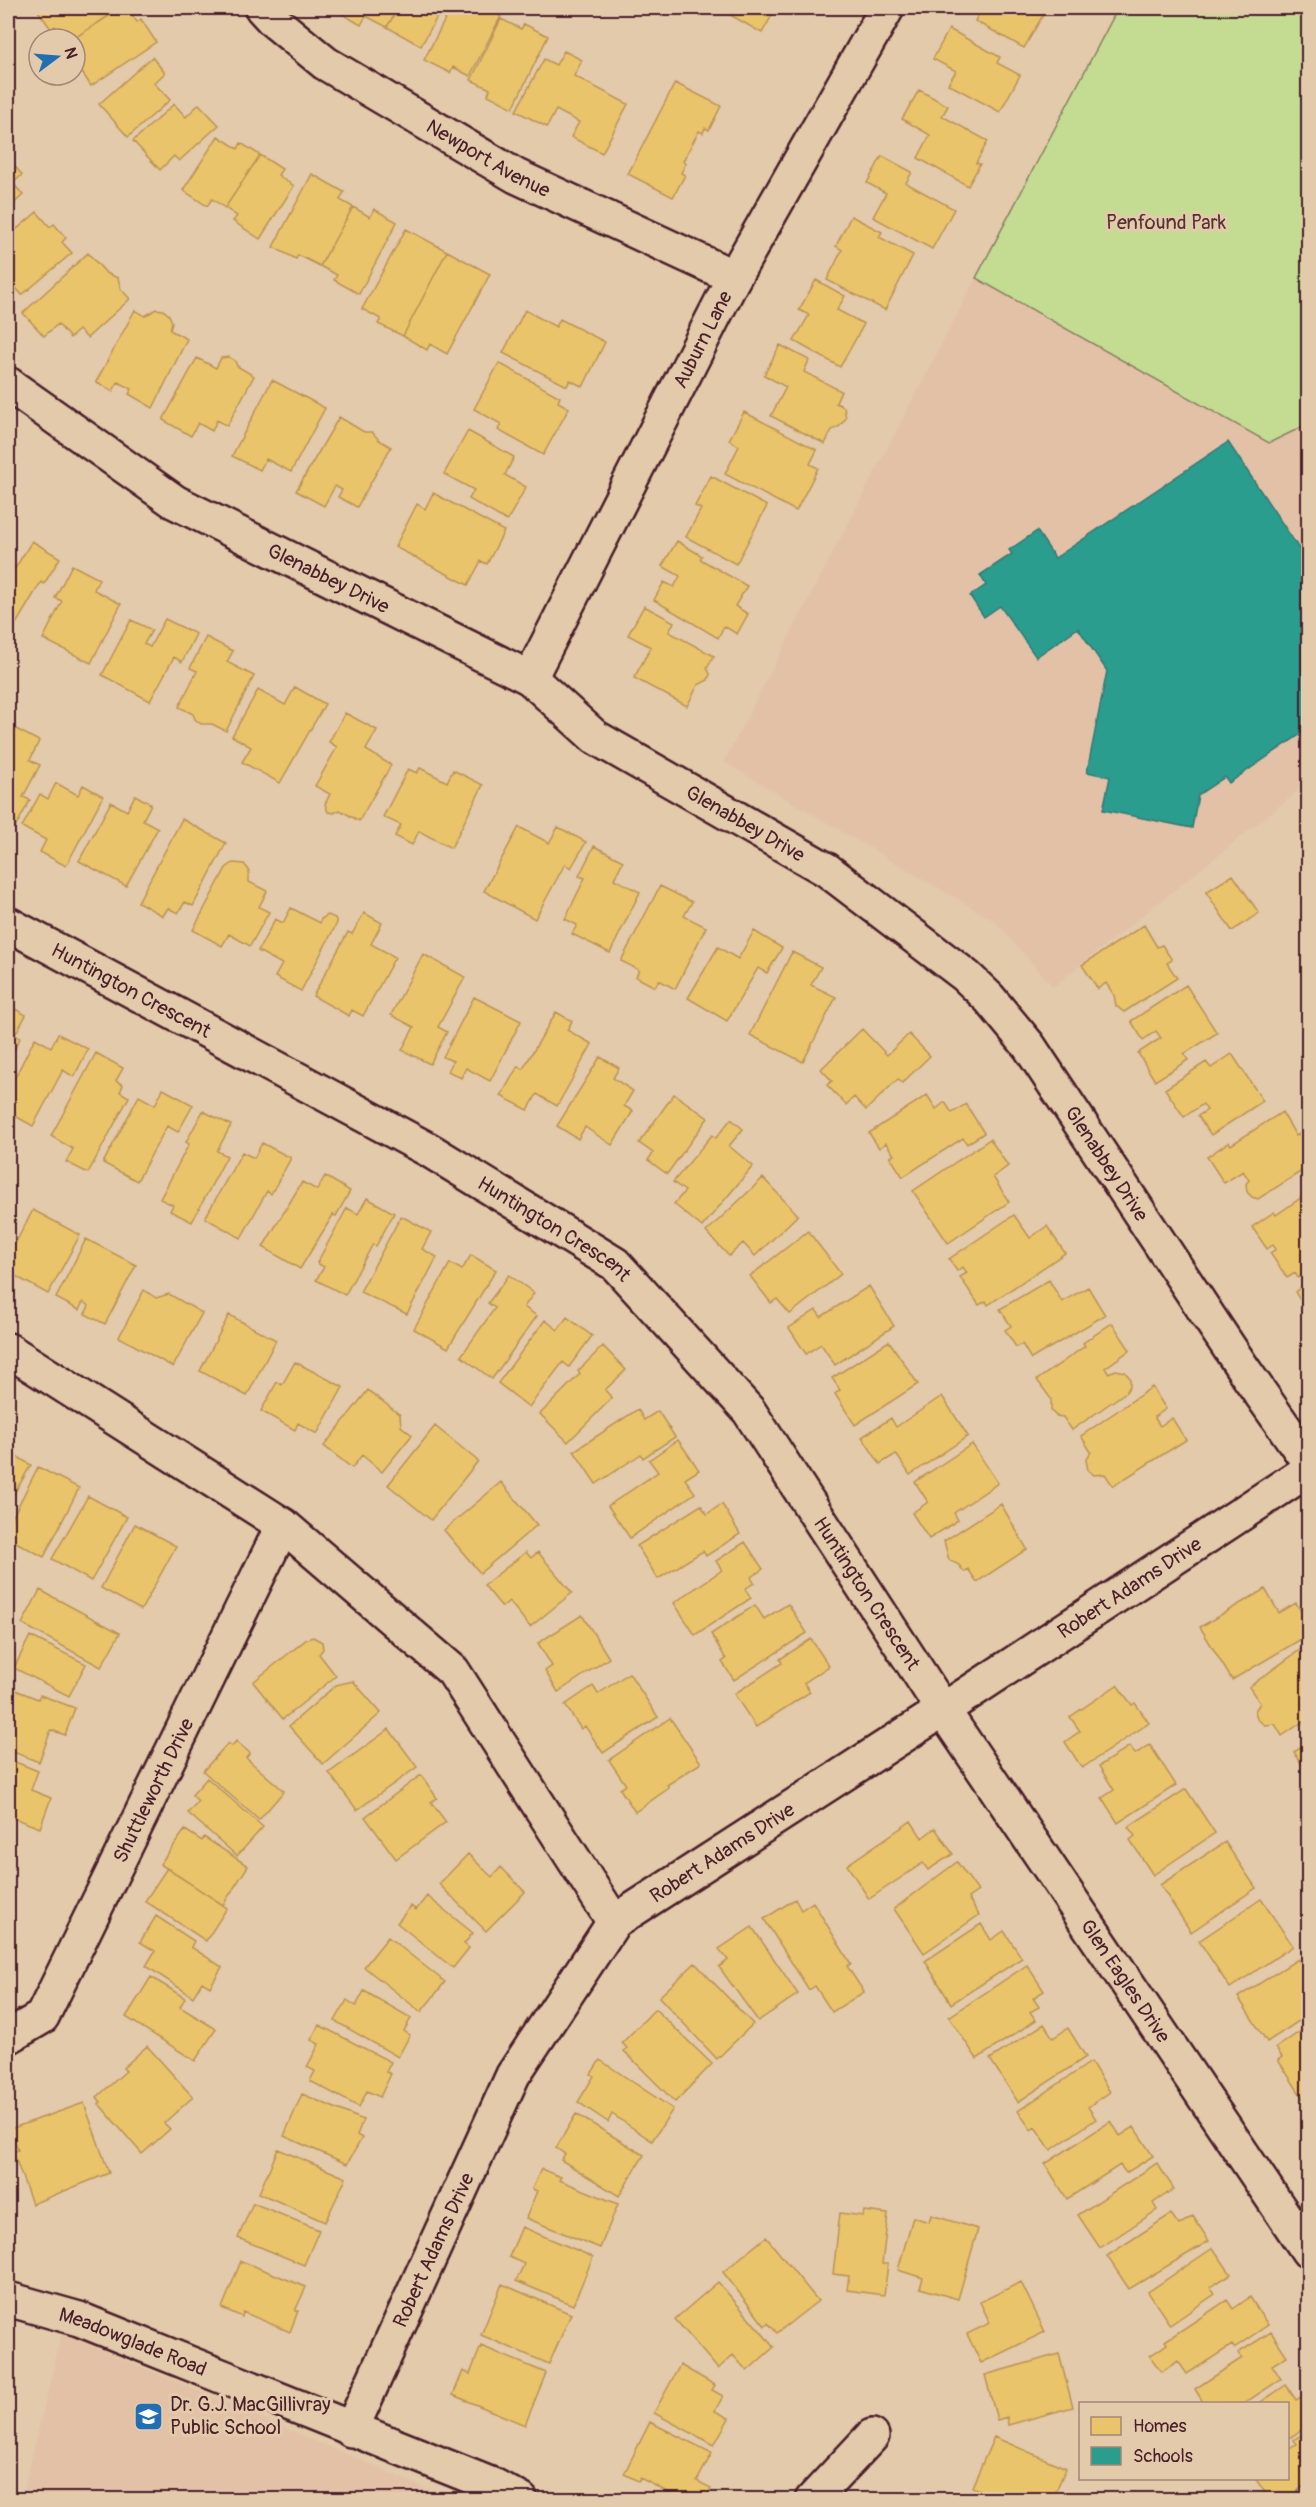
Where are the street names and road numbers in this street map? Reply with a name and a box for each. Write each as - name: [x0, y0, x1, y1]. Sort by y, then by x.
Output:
- street label: Newport Avenue: [422, 114, 554, 203]
- street label: Auburn Lane: [668, 286, 738, 393]
- street label: Glenabbey Drive: [263, 538, 394, 619]
- street label: Glenabbey Drive: [681, 780, 809, 868]
- street label: Huntington Crescent: [47, 938, 216, 1044]
- street label: Glenabbey Drive: [1059, 1101, 1154, 1226]
- street label: Huntington Crescent: [473, 1171, 637, 1287]
- street label: Huntington Crescent: [808, 1512, 926, 1676]
- street label: Robert Adams Drive: [1053, 1531, 1206, 1644]
- street label: Shuttleworth Drive: [108, 1714, 200, 1867]
- street label: Robert Adams Drive: [645, 1797, 799, 1909]
- street label: Glen Eagles Drive: [1075, 1915, 1176, 2048]
- street label: Robert Adams Drive: [388, 2169, 480, 2331]
- street label: Meadowglade Road: [56, 2302, 210, 2382]

